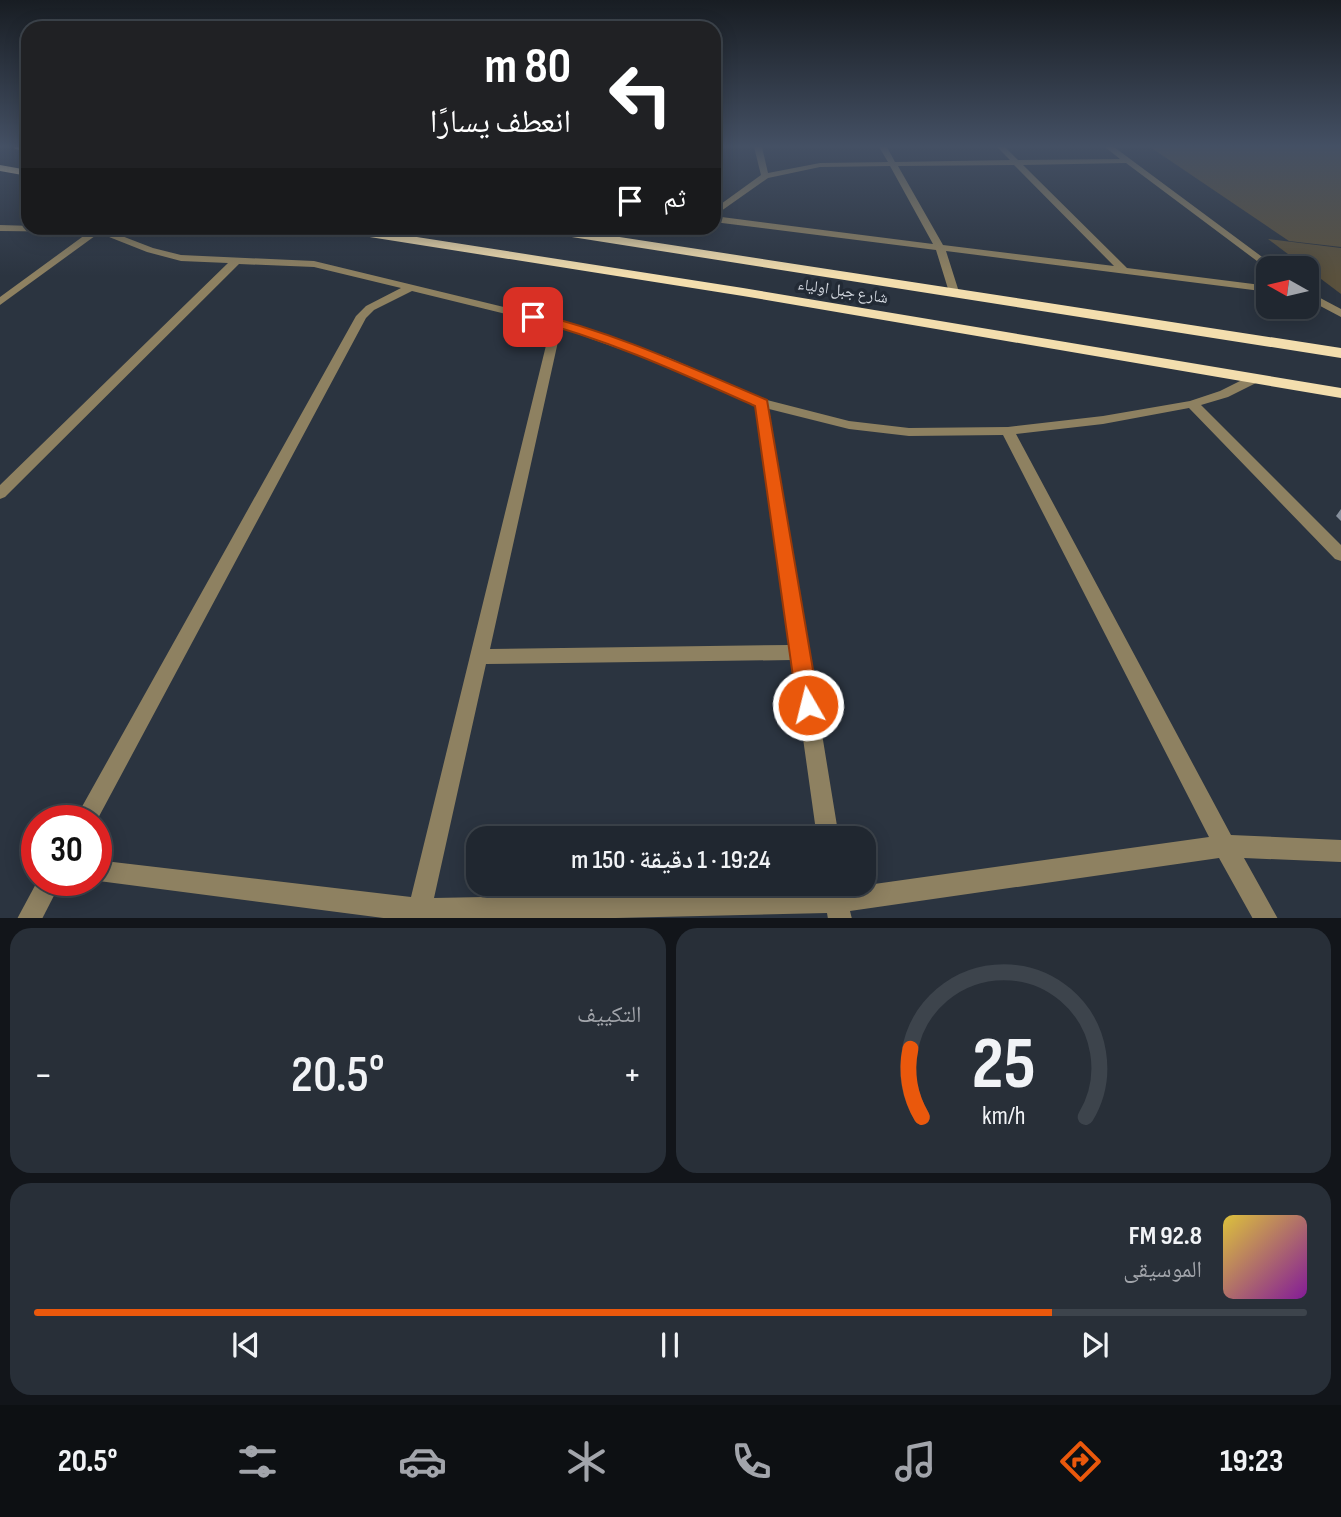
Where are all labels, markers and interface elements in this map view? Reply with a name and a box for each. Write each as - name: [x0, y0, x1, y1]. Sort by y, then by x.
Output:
- text: 80 m: [484, 38, 571, 97]
- icon: left: [595, 49, 686, 140]
- text: انعطف يسارًا: [430, 103, 571, 142]
- icon: arrive: [611, 182, 649, 220]
- text: ثم: [663, 184, 686, 215]
- north arrow: [1256, 256, 1320, 318]
- map controls: [1256, 256, 1319, 319]
- street label: شارع جبل اولياء: [796, 275, 889, 308]
- pin: [503, 287, 563, 347]
- icon: arrive: [514, 298, 552, 336]
- position arrow: [771, 668, 845, 742]
- speed limit sign: 30: [21, 805, 112, 896]
- text: 19:24 · 1 دقيقة · 150 m: [571, 845, 771, 876]
- text: التكييف: [577, 1001, 642, 1029]
- text: 25: [971, 1021, 1035, 1109]
- text: 20.5°: [291, 1044, 385, 1107]
- text: −: [34, 1053, 53, 1098]
- text: +: [623, 1053, 641, 1098]
- text: km/h: [982, 1100, 1025, 1131]
- text: 92.8 FM: [1129, 1221, 1202, 1252]
- text: الموسيقى: [1123, 1256, 1202, 1284]
- icon: previous: [227, 1326, 265, 1364]
- icon: pause: [651, 1326, 689, 1364]
- icon: next: [1076, 1326, 1114, 1364]
- icon: filters: [233, 1437, 282, 1486]
- icon: car: [398, 1437, 447, 1486]
- icon: climate: [562, 1437, 611, 1486]
- icon: phone: [727, 1437, 776, 1486]
- icon: music: [891, 1437, 940, 1486]
- icon: directions: [1056, 1437, 1105, 1486]
- text: 20.5°: [58, 1442, 118, 1481]
- text: 19:23: [1220, 1442, 1283, 1481]

